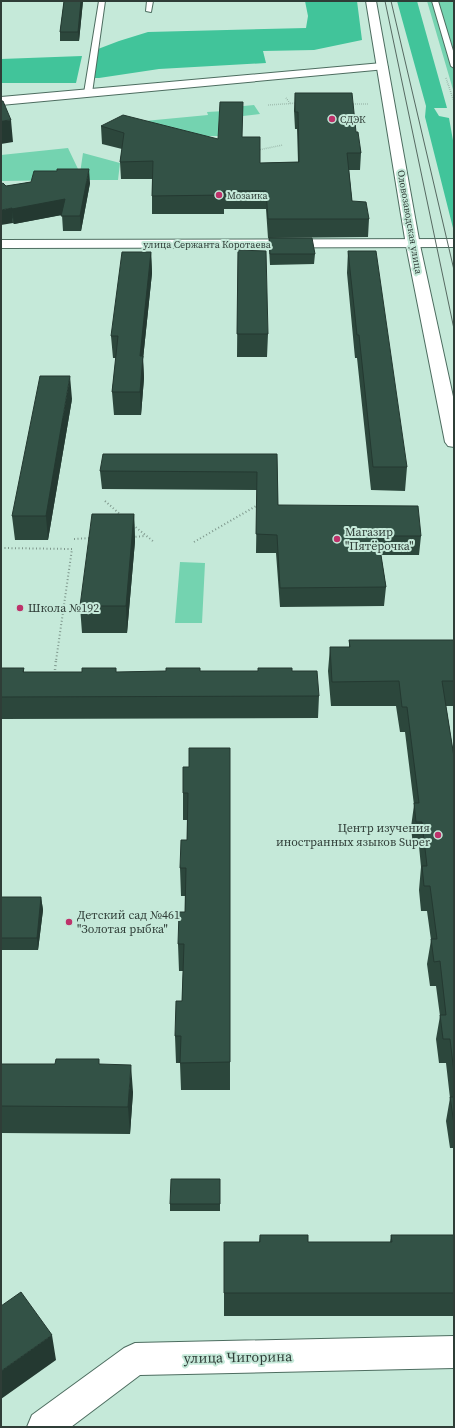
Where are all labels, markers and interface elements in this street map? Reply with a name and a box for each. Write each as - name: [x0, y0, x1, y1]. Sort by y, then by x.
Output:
- place label: СДЭК: [340, 113, 366, 126]
- marker: СДЭК: [327, 114, 337, 124]
- street label: Оловозаводская улица: [394, 169, 426, 276]
- place label: Мозаика: [227, 189, 268, 202]
- marker: Мозаика: [214, 190, 224, 200]
- street label: улица Сержанта Коротаева: [143, 238, 272, 251]
- place label: Магазир "Пятёрочка": [345, 524, 413, 554]
- marker: Магазир "Пятёрочка": [332, 534, 342, 544]
- place label: Школа №192: [28, 600, 99, 616]
- marker: Школа №192: [15, 603, 25, 613]
- place label: Центр изучения иностранных языков Super: [276, 820, 430, 850]
- marker: Центр изучения иностранных языков Super: [433, 830, 443, 840]
- place label: Детский сад №461 "Золотая рыбка": [77, 907, 180, 937]
- marker: Детский сад №461 "Золотая рыбка": [64, 917, 74, 927]
- street label: улица Чигорина: [184, 1346, 293, 1368]

